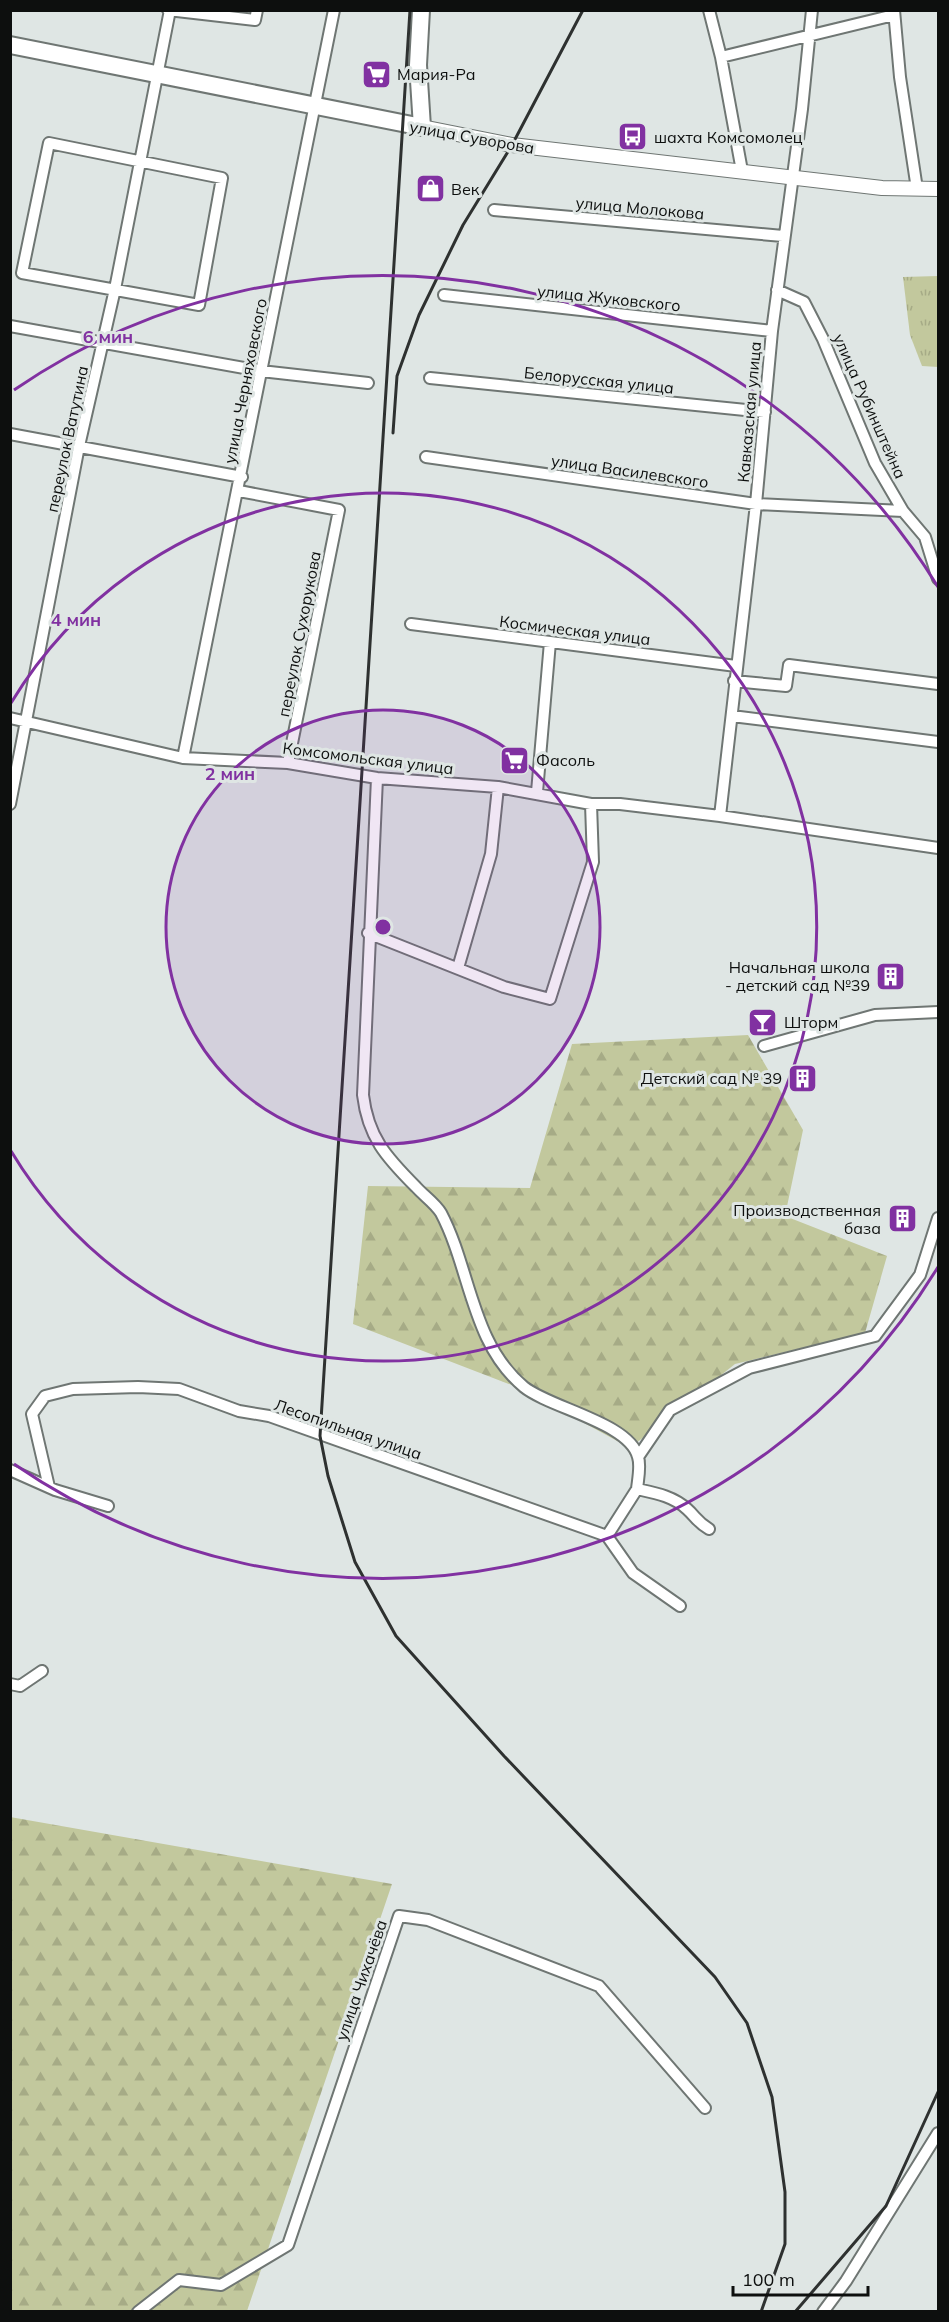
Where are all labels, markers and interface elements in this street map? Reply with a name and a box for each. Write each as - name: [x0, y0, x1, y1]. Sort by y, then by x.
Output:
- supermarket icon: Мария-Ра: [360, 58, 392, 90]
- place label: Мария-Ра: [397, 64, 475, 84]
- street label: улица Суворова: [408, 116, 536, 158]
- bus stop icon: шахта Комсомолец: [617, 121, 649, 153]
- place label: шахта Комсомолец: [654, 127, 803, 147]
- shop icon: Век: [414, 173, 446, 205]
- place label: Век: [451, 179, 480, 199]
- street label: улица Молокова: [575, 192, 705, 224]
- street label: улица Жуковского: [536, 281, 682, 315]
- street label: улица Черняховского: [219, 297, 271, 465]
- text: 6 мин: [83, 325, 133, 348]
- street label: улица Рубинштейна: [829, 331, 911, 481]
- street label: Кавказская улица: [733, 341, 765, 483]
- street label: Белорусская улица: [523, 362, 675, 398]
- street label: переулок Ватутина: [42, 364, 92, 514]
- street label: улица Василевского: [550, 450, 710, 492]
- street label: переулок Сухорукова: [273, 549, 325, 719]
- text: 4 мин: [51, 608, 101, 631]
- street label: Космическая улица: [498, 611, 652, 649]
- street label: Комсомольская улица: [281, 738, 455, 778]
- supermarket icon: Фасоль: [499, 744, 531, 776]
- place label: Фасоль: [536, 750, 595, 770]
- text: 2 мин: [205, 762, 255, 785]
- centre of rings: [373, 917, 393, 937]
- place label: Начальная школа - детский сад №39: [725, 957, 870, 995]
- building icon: Начальная школа - детский сад №39: [875, 960, 907, 992]
- bar icon: Шторм: [747, 1006, 779, 1038]
- place label: Шторм: [784, 1012, 838, 1032]
- building icon: Детский сад № 39: [787, 1062, 819, 1094]
- place label: Детский сад № 39: [641, 1068, 782, 1088]
- place label: Производственная база: [733, 1200, 881, 1238]
- building icon: Производственная база: [886, 1203, 918, 1235]
- street label: Лесопильная улица: [272, 1394, 424, 1464]
- street label: улица Чихачёва: [331, 1917, 391, 2043]
- scale bar: [733, 2259, 868, 2297]
- text: 100 m: [742, 2268, 795, 2291]

